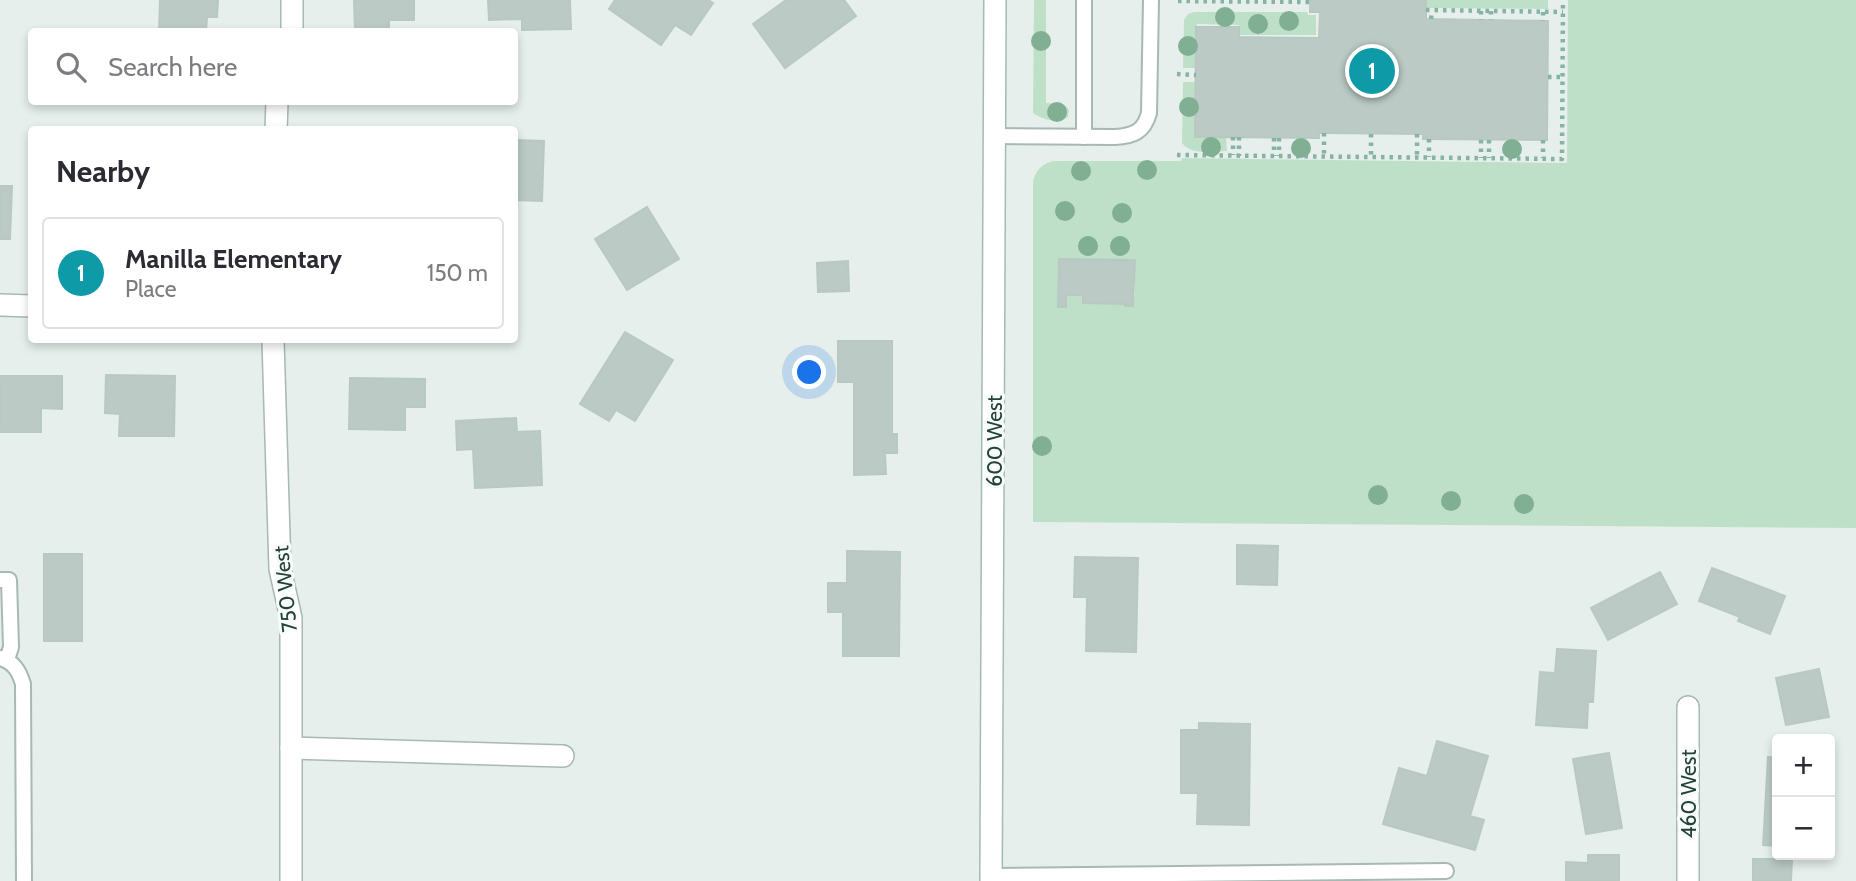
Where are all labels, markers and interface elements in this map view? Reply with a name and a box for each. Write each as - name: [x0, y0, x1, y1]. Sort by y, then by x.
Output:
- search box: [28, 28, 518, 105]
- pin: 1: [1349, 45, 1395, 97]
- icon: search: [52, 48, 90, 86]
- text: Search here: [108, 51, 237, 83]
- text: Nearby: [56, 153, 150, 190]
- text: Manilla Elementary: [125, 243, 342, 275]
- text: 1: [77, 259, 85, 287]
- text: 150 m: [427, 259, 488, 287]
- text: Place: [125, 275, 177, 303]
- your location: [792, 355, 826, 389]
- street label: 600 West: [982, 395, 1007, 487]
- street label: 750 West: [268, 544, 302, 634]
- map controls: [1772, 734, 1835, 860]
- button: +: [1772, 734, 1835, 797]
- street label: 460 West: [1676, 749, 1701, 839]
- button: −: [1772, 797, 1835, 860]

